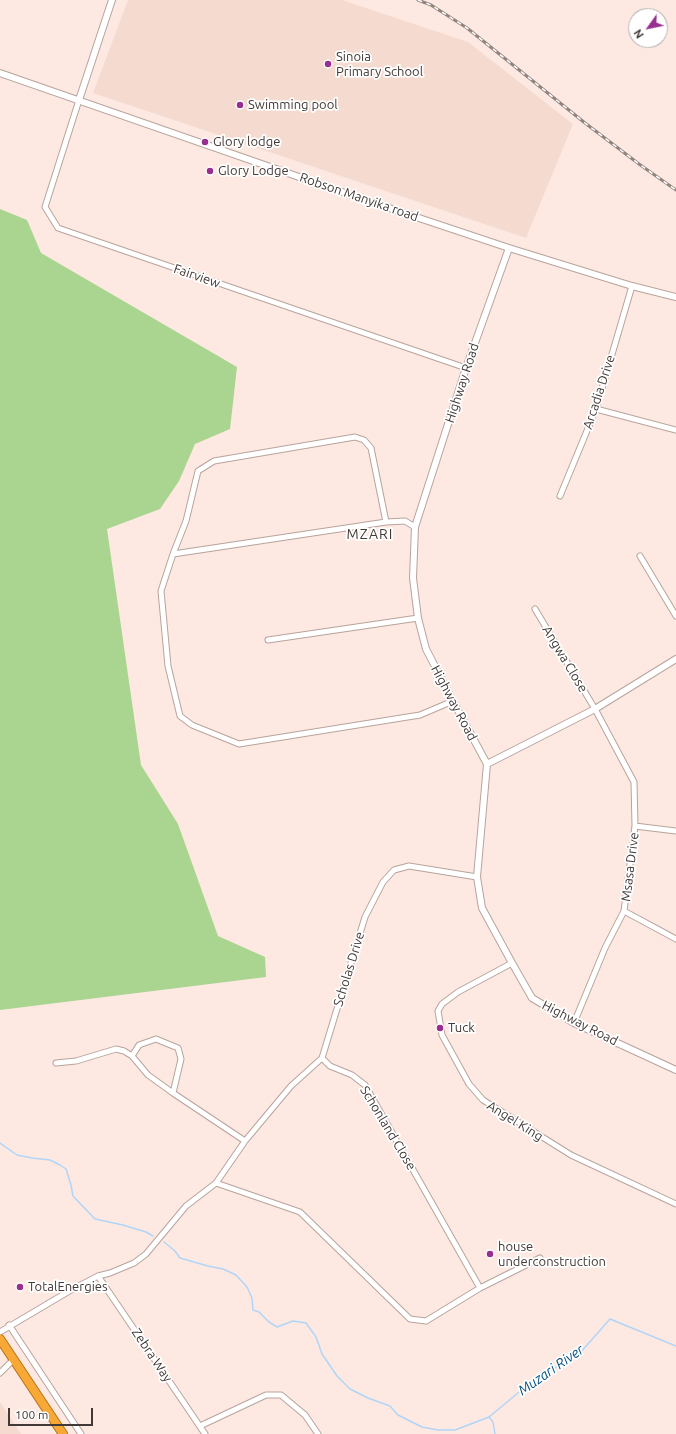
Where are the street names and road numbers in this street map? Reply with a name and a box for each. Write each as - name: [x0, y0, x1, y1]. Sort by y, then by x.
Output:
- street label: Robson Manyika road: [298, 169, 420, 225]
- street label: Fairview: [172, 261, 222, 291]
- street label: Highway Road: [442, 341, 482, 425]
- street label: Arcadia Drive: [580, 353, 618, 431]
- street label: Angwa Close: [539, 623, 591, 695]
- street label: Highway Road: [428, 663, 480, 743]
- street label: Msasa Drive: [618, 831, 642, 903]
- street label: Scholas Drive: [330, 930, 368, 1008]
- street label: Highway Road: [539, 997, 621, 1049]
- street label: Schonland Close: [357, 1083, 419, 1173]
- street label: Angel King: [484, 1098, 546, 1144]
- street label: Zebra Way: [128, 1325, 176, 1385]

